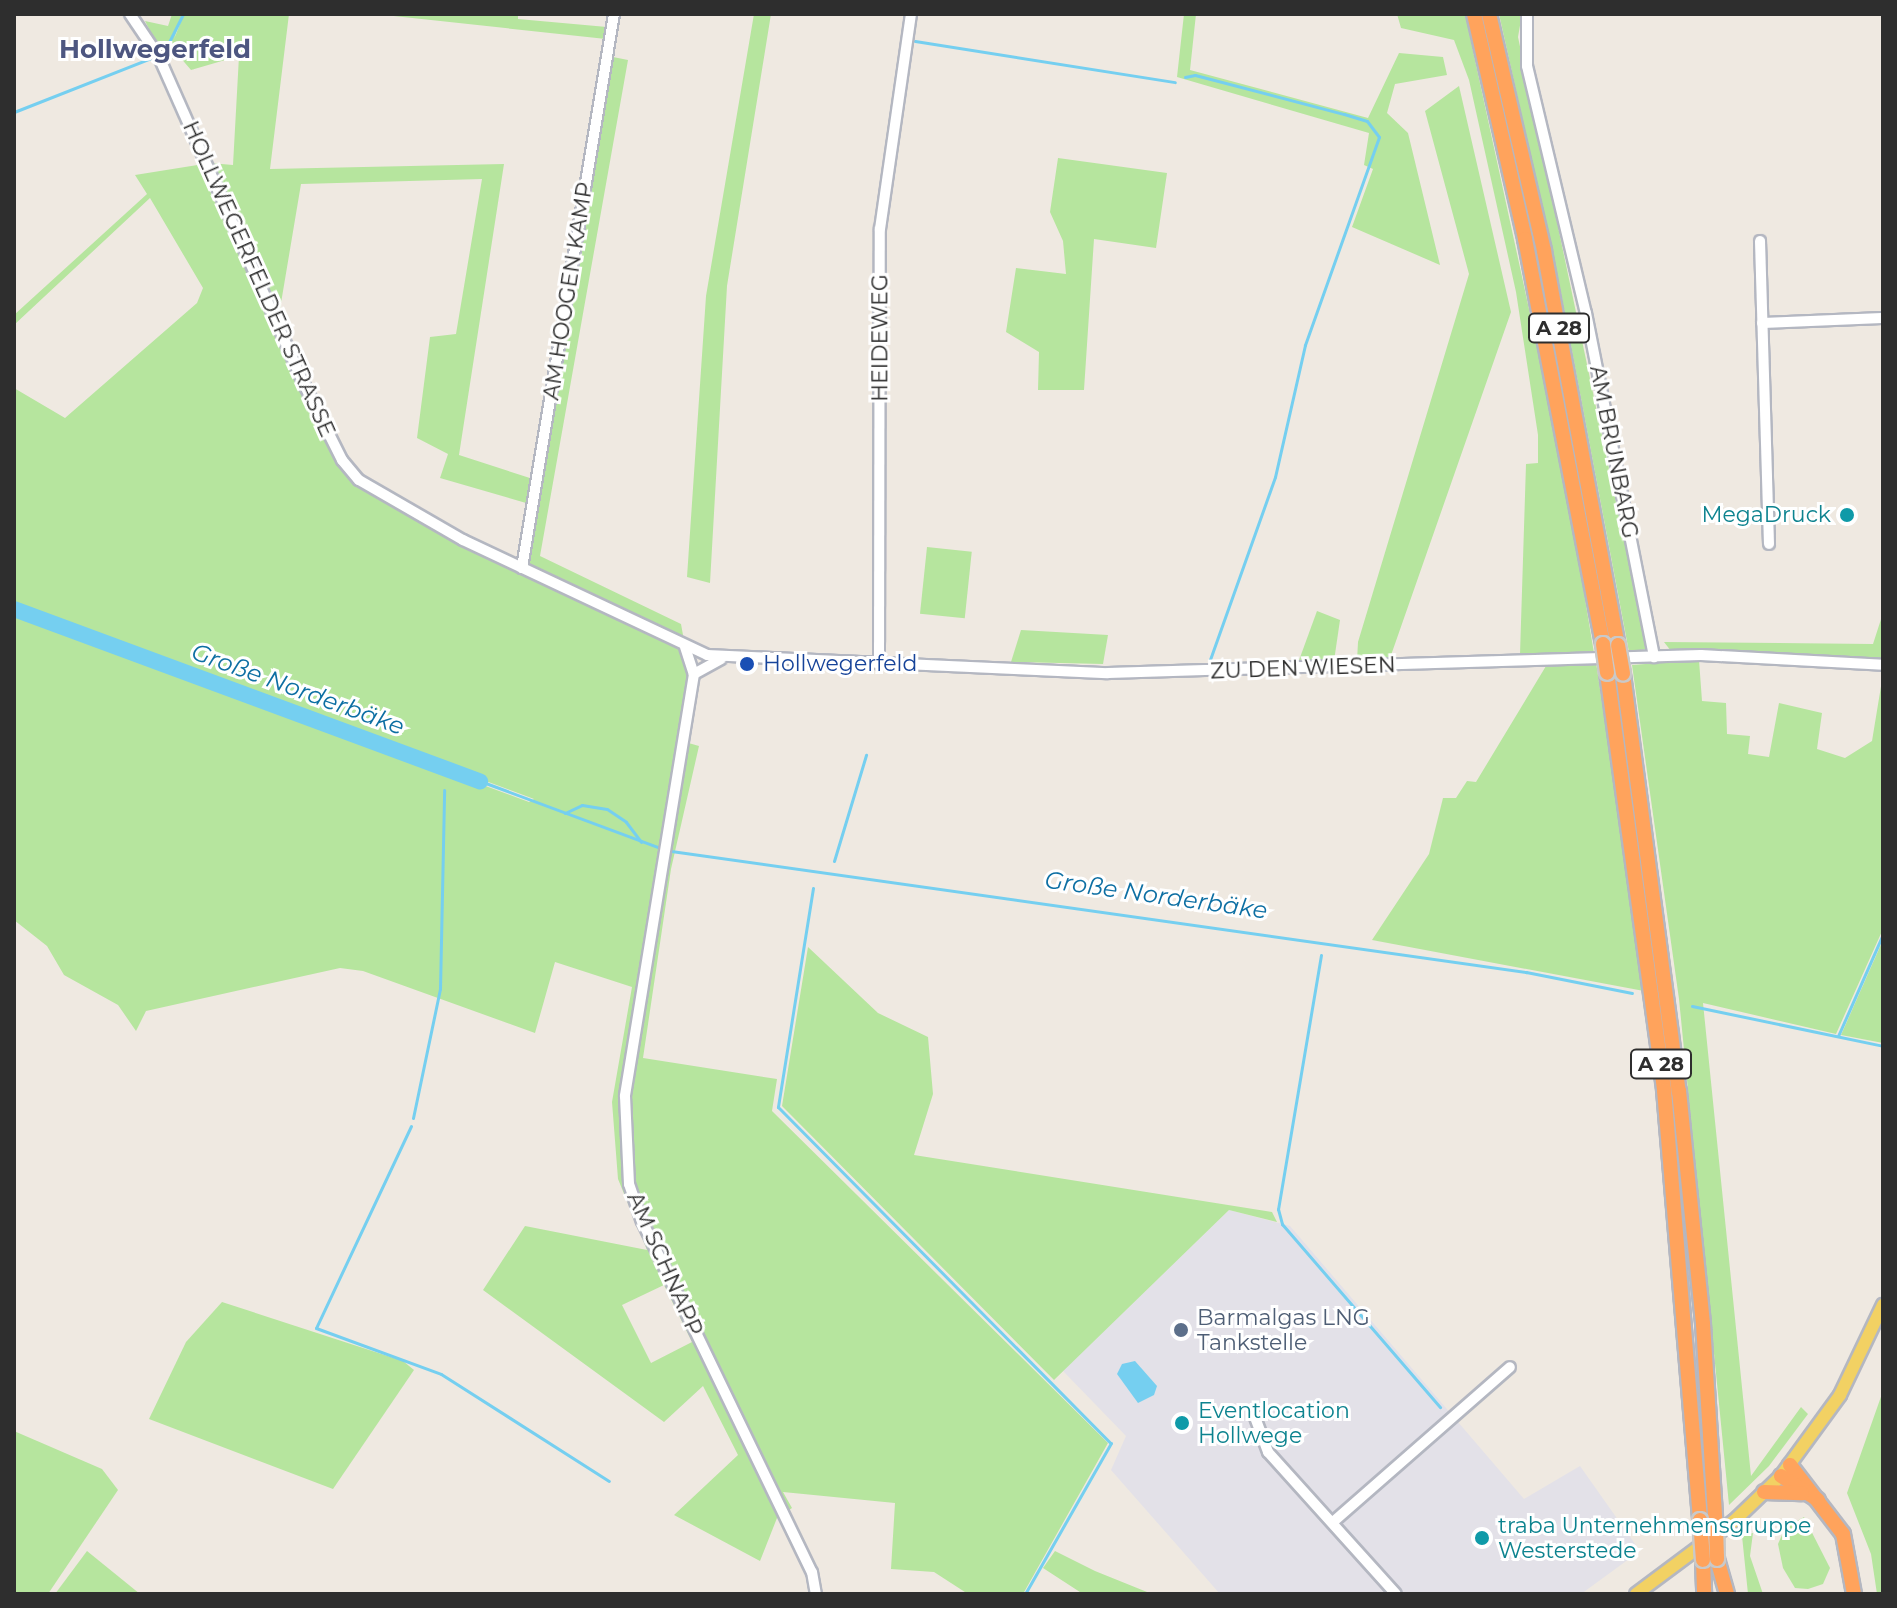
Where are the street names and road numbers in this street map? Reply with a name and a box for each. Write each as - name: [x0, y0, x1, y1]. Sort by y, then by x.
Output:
- street label: HOLLWEGERFELDER STRASSE: [177, 117, 341, 441]
- street label: AM HOOGEN KAMP: [538, 180, 598, 402]
- street label: HEIDEWEG: [867, 274, 893, 402]
- road number: A 28: [1527, 312, 1591, 344]
- street label: AM BRUNBARG: [1584, 363, 1644, 541]
- street label: ZU DEN WIESEN: [1210, 652, 1396, 684]
- road number: A 28: [1629, 1048, 1693, 1080]
- street label: AM SCHNAPP: [622, 1188, 708, 1340]

